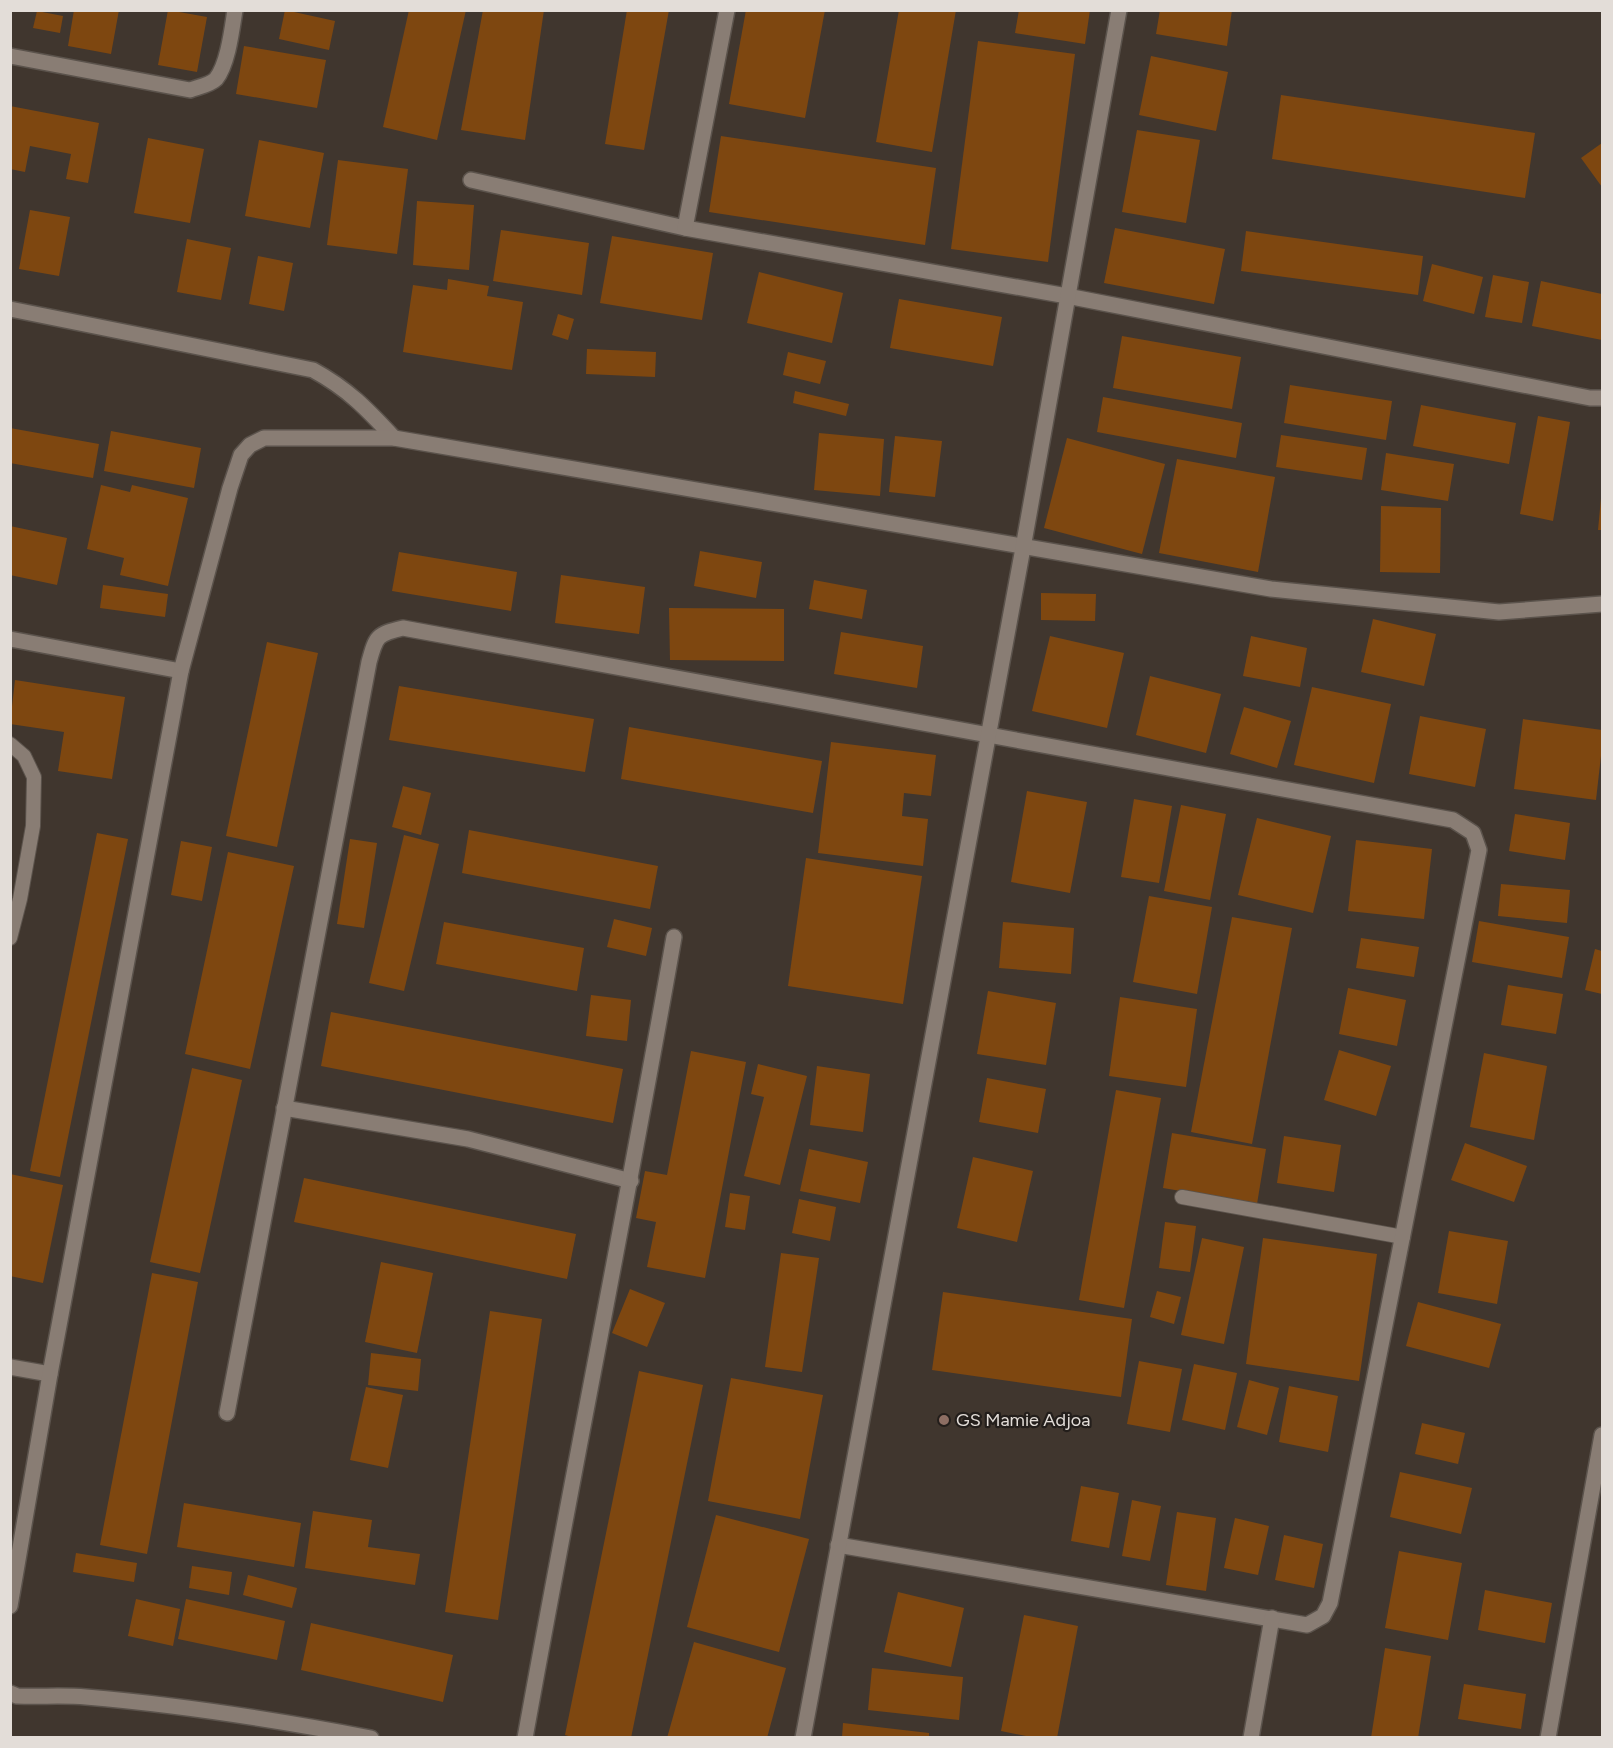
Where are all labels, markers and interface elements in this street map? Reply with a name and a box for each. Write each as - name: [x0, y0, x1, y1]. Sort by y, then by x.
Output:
- place label: GS Mamie Adjoa: [956, 1409, 1090, 1431]
- marker: GS Mamie Adjoa: [937, 1413, 951, 1427]

